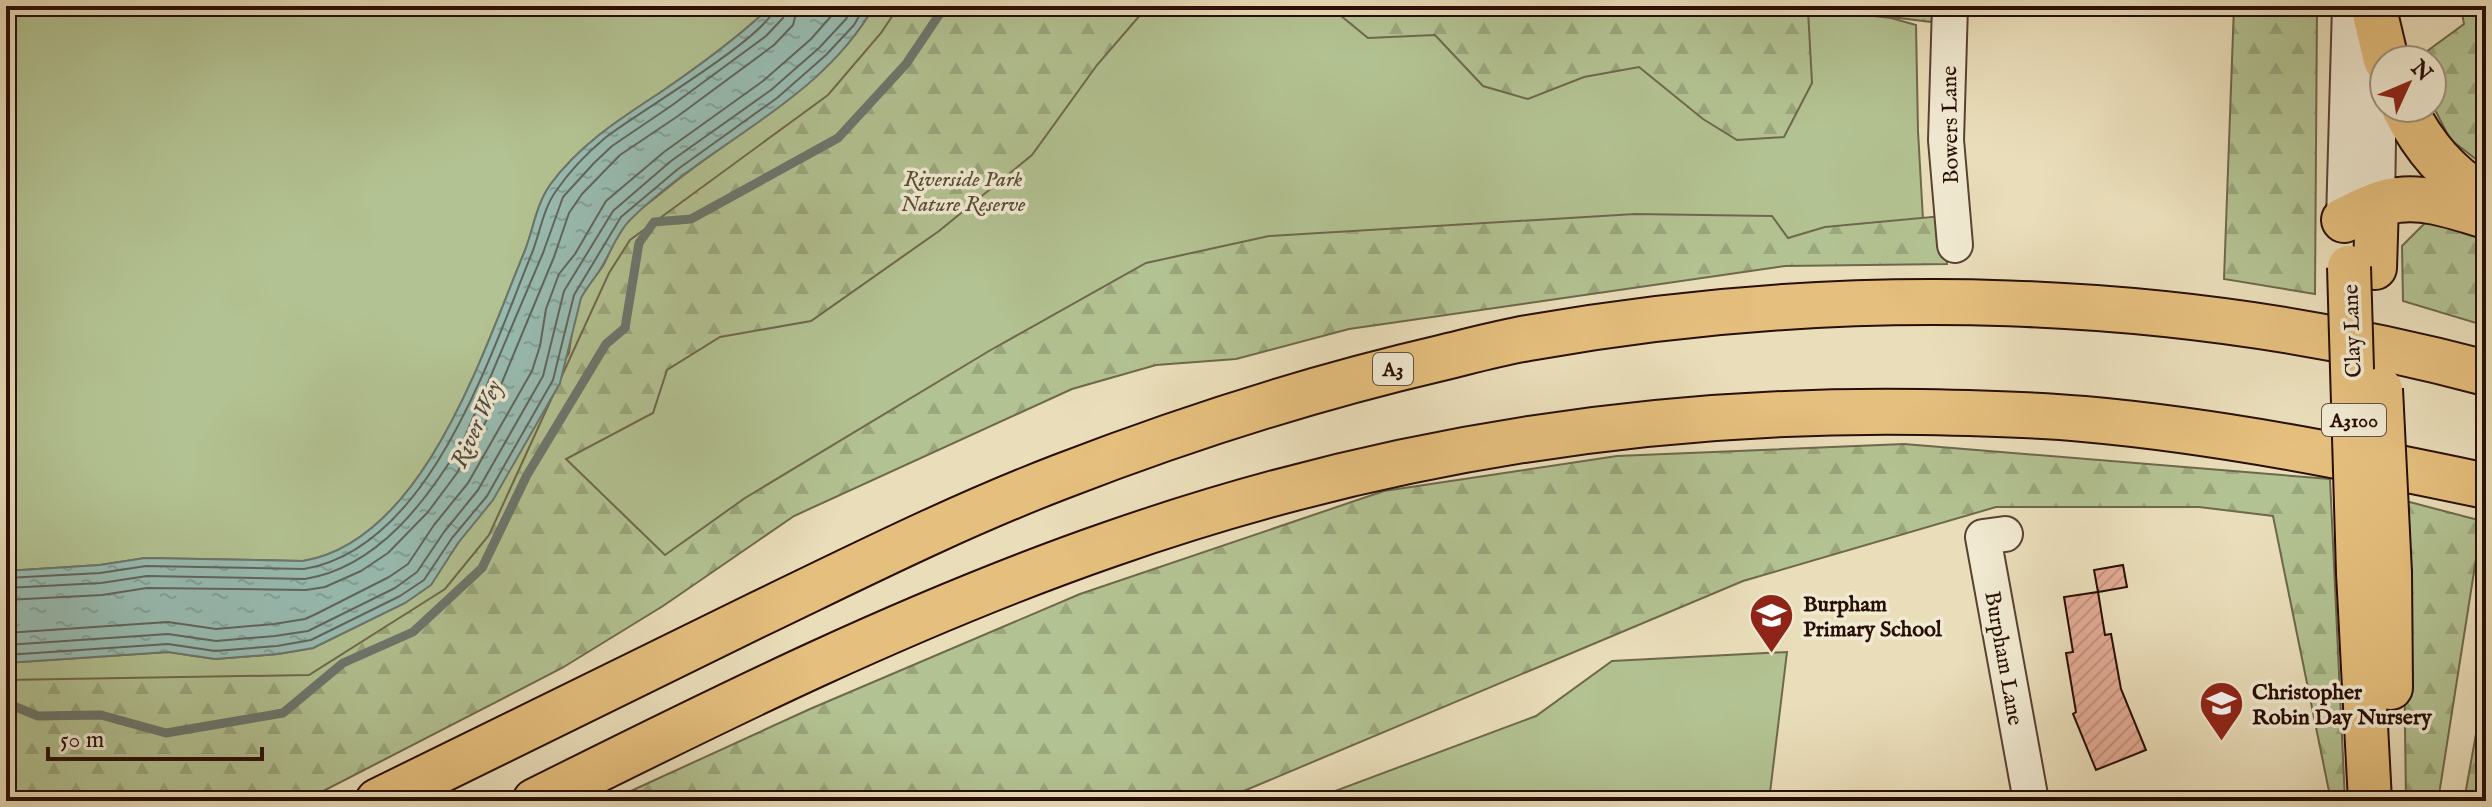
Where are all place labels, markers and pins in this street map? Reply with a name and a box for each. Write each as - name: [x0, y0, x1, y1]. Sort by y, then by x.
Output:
- place label: Burpham Primary School: [1803, 591, 1943, 644]
- school or university icon: Burpham Primary School: [1748, 592, 1796, 655]
- place label: Christopher Robin Day Nursery: [2252, 679, 2433, 732]
- school or university icon: Christopher Robin Day Nursery: [2197, 680, 2245, 743]

